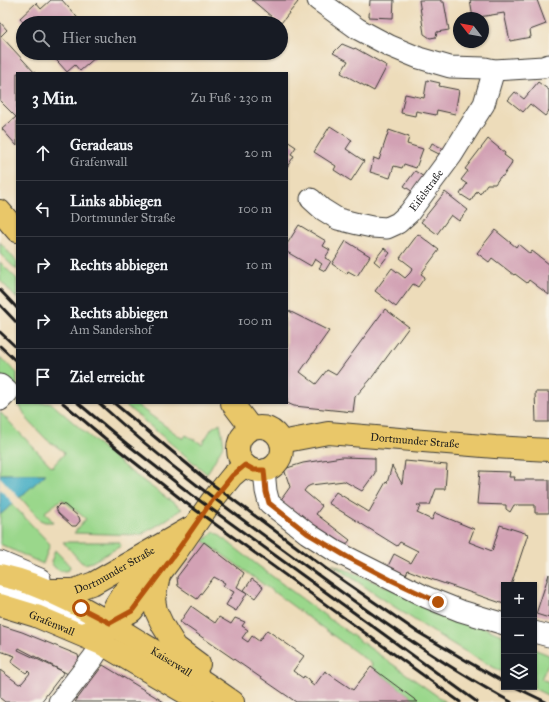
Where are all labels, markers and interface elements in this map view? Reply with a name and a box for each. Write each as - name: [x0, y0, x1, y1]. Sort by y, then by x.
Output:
- north arrow: [453, 12, 489, 48]
- search box: [16, 16, 288, 60]
- icon: search: [30, 27, 52, 49]
- text: Hier suchen: [62, 29, 137, 47]
- text: 3 Min.: [32, 88, 77, 109]
- text: Zu Fuß · 230 m: [191, 90, 272, 106]
- text: Geradeaus: [70, 136, 133, 154]
- icon: ahead: [32, 142, 54, 164]
- text: 20 m: [244, 145, 272, 161]
- text: Grafenwall: [70, 154, 127, 170]
- street label: Eifelstraße: [406, 167, 446, 214]
- text: Links abbiegen: [70, 192, 162, 210]
- icon: left: [32, 198, 54, 220]
- text: 100 m: [238, 201, 272, 217]
- text: Dortmunder Straße: [70, 210, 175, 226]
- icon: right: [32, 254, 54, 276]
- text: Rechts abbiegen: [70, 256, 168, 274]
- text: 10 m: [246, 257, 272, 273]
- text: Rechts abbiegen: [70, 304, 168, 322]
- icon: right: [32, 310, 54, 332]
- text: 100 m: [238, 313, 272, 329]
- text: Am Sandershof: [70, 322, 152, 338]
- icon: arrive: [32, 366, 54, 388]
- text: Ziel erreicht: [70, 368, 145, 386]
- street label: Dortmunder Straße: [370, 431, 460, 451]
- street label: Dortmunder Straße: [72, 544, 157, 596]
- map controls: [501, 582, 537, 690]
- button: +: [501, 582, 537, 618]
- route end: [429, 593, 447, 611]
- route start: [72, 599, 90, 617]
- street label: Grafenwall: [27, 608, 77, 639]
- button: −: [501, 618, 537, 654]
- street label: Kaiserwall: [148, 644, 194, 679]
- button: layers: [501, 654, 537, 690]

